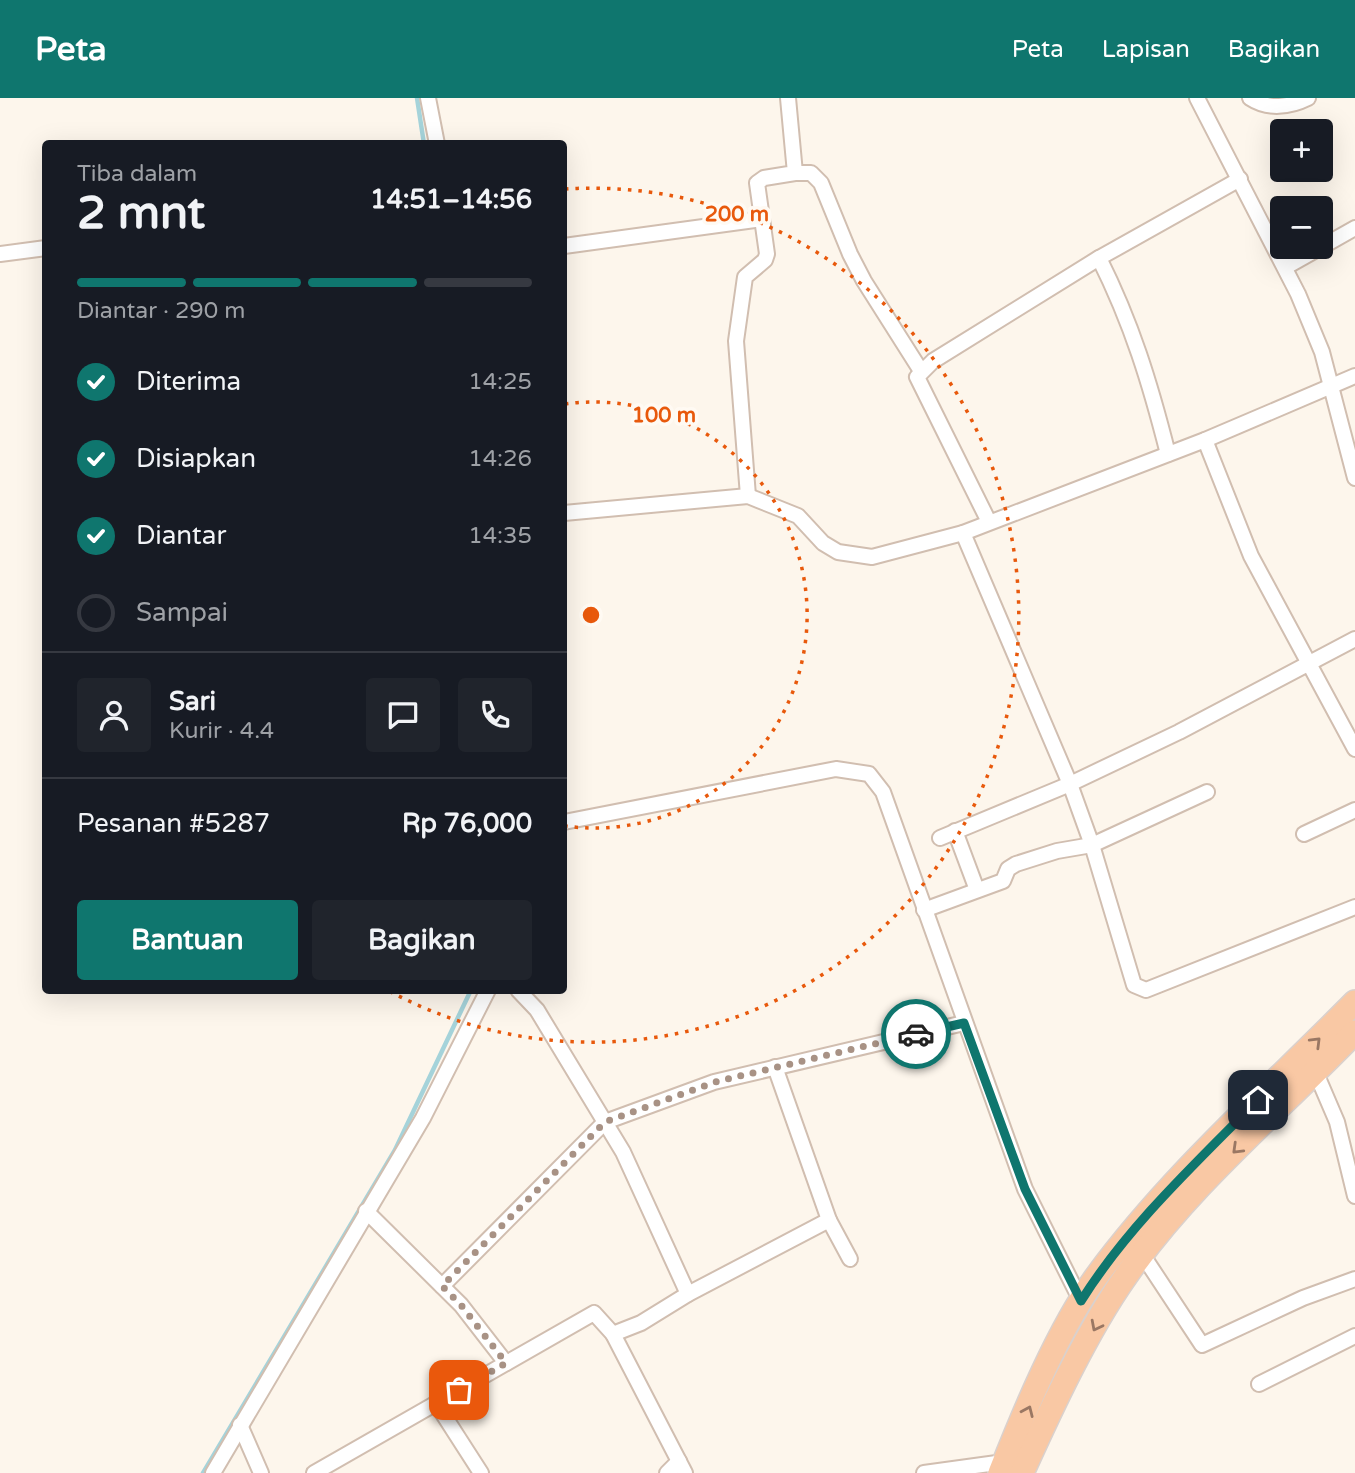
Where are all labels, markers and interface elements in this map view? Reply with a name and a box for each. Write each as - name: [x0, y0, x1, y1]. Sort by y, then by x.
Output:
- text: Peta: [35, 30, 107, 69]
- text: Peta: [1012, 35, 1064, 64]
- text: Lapisan: [1102, 35, 1190, 64]
- text: Bagikan: [1228, 35, 1320, 64]
- map controls: [1270, 119, 1333, 259]
- button: +: [1270, 119, 1333, 182]
- text: Tiba dalam: [77, 160, 197, 188]
- text: 14:51–14:56: [370, 184, 532, 215]
- text: 2 mnt: [77, 186, 205, 241]
- button: −: [1270, 196, 1333, 259]
- text: 200 m: [705, 202, 769, 227]
- text: Diantar · 290 m: [77, 297, 245, 325]
- icon: check: [77, 363, 115, 401]
- text: Diterima: [136, 366, 241, 397]
- text: 14:25: [468, 368, 532, 396]
- text: 100 m: [632, 403, 696, 428]
- icon: check: [77, 440, 115, 478]
- text: Disiapkan: [136, 443, 256, 474]
- text: 14:26: [468, 445, 532, 473]
- icon: check: [77, 517, 115, 555]
- text: Diantar: [136, 520, 226, 551]
- text: 14:35: [468, 522, 532, 550]
- text: Sampai: [136, 597, 228, 628]
- centre of rings: [579, 603, 603, 627]
- button: person: [77, 678, 151, 752]
- button: chat: [366, 678, 440, 752]
- button: phone: [458, 678, 532, 752]
- text: Sari: [169, 686, 216, 717]
- text: Kurir · 4.4: [169, 717, 274, 745]
- text: Pesanan #5287: [77, 808, 270, 839]
- text: Rp 76,000: [402, 808, 532, 839]
- button: Bantuan: [77, 900, 298, 980]
- button: Bagikan: [312, 900, 532, 980]
- courier: [881, 999, 951, 1069]
- icon: car: [897, 1015, 935, 1053]
- one-way arrow: [1308, 1037, 1321, 1050]
- pin: [1228, 1070, 1288, 1130]
- icon: home: [1239, 1081, 1277, 1119]
- one-way arrow: [1232, 1141, 1245, 1154]
- one-way arrow: [1090, 1319, 1104, 1331]
- pin: [429, 1360, 489, 1420]
- icon: bag: [440, 1371, 478, 1409]
- one-way arrow: [1020, 1405, 1034, 1418]

